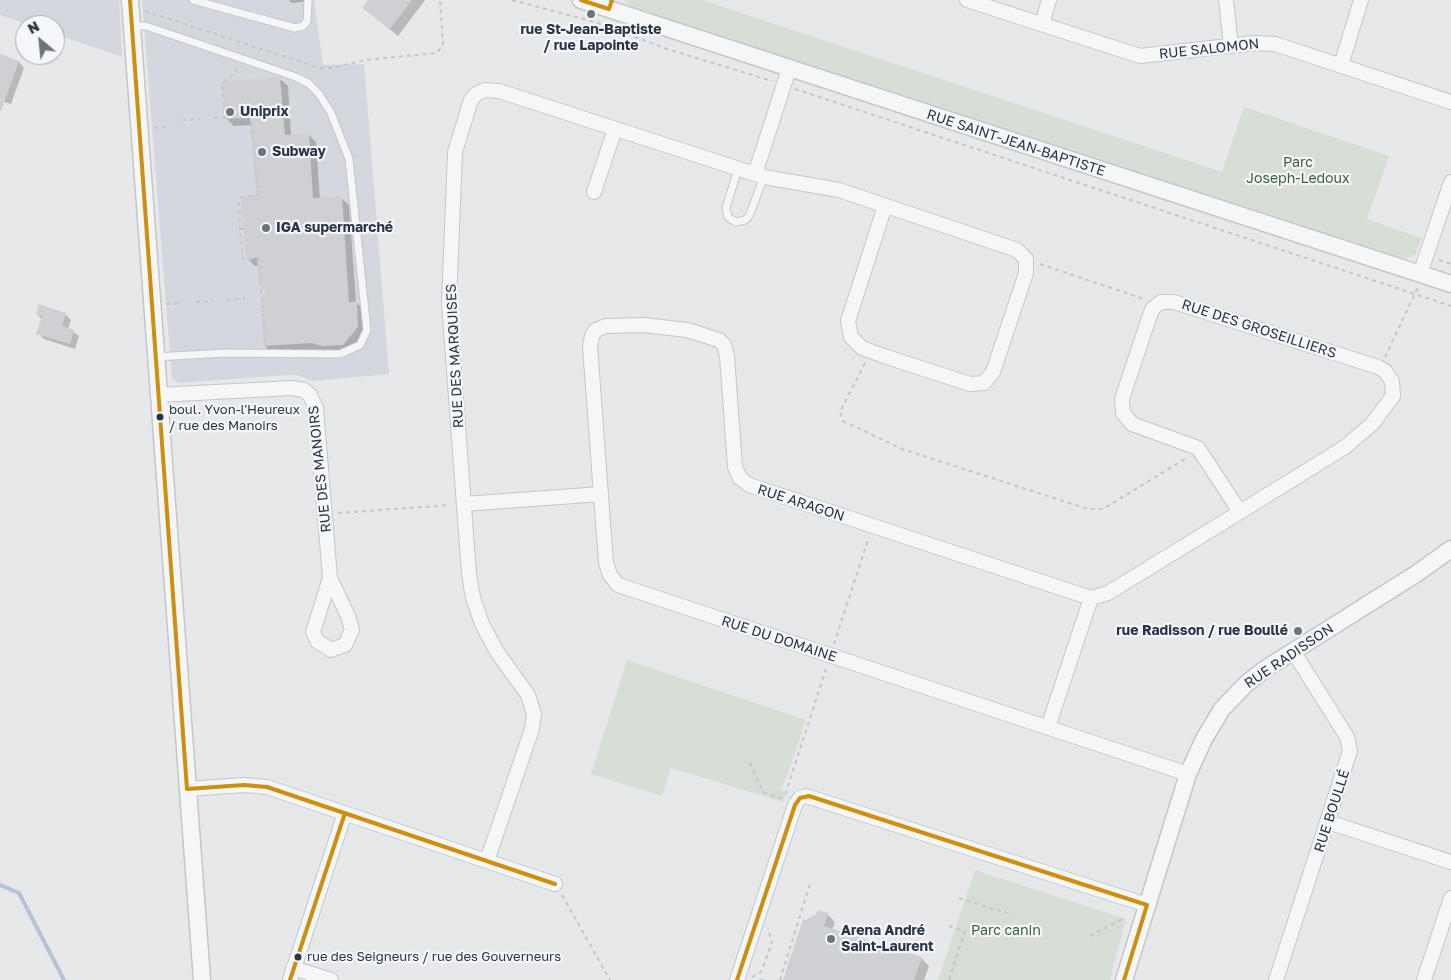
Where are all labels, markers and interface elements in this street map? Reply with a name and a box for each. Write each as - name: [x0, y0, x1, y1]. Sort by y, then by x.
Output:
- marker: rue St-Jean-Baptiste / rue Lapointe: [585, 8, 597, 20]
- north arrow: [15, 15, 65, 65]
- text: N: [24, 17, 42, 37]
- place label: rue St-Jean-Baptiste / rue Lapointe: [520, 22, 662, 54]
- street label: RUE SALOMON: [1158, 35, 1260, 63]
- place label: Uniprix: [240, 104, 289, 120]
- marker: Uniprix: [224, 106, 236, 118]
- street label: RUE SAINT-JEAN-BAPTISTE: [925, 106, 1107, 180]
- place label: Subway: [272, 144, 326, 160]
- marker: Subway: [256, 146, 268, 158]
- park label: Parc Joseph-Ledoux: [1246, 155, 1350, 188]
- place label: IGA supermarché: [276, 220, 393, 236]
- marker: IGA supermarché: [260, 222, 272, 234]
- street label: RUE DES MARQUISES: [443, 283, 467, 429]
- street label: RUE DES GROSEILLIERS: [1180, 296, 1338, 362]
- place label: boul. Yvon-l'Heureux / rue des Manoirs: [169, 402, 300, 433]
- street label: RUE DES MANOIRS: [305, 405, 335, 533]
- marker: boul. Yvon-l'Heureux / rue des Manoirs: [155, 412, 165, 422]
- street label: RUE ARAGON: [755, 481, 847, 525]
- street label: RUE DU DOMAINE: [719, 612, 839, 666]
- street label: RUE RADISSON: [1241, 620, 1337, 692]
- place label: rue Radisson / rue Boullé: [1116, 623, 1288, 639]
- marker: rue Radisson / rue Boullé: [1292, 625, 1304, 637]
- street label: RUE BOULLÉ: [1311, 767, 1353, 855]
- place label: Arena André Saint-Laurent: [841, 923, 934, 956]
- park label: Parc canin: [971, 923, 1041, 939]
- marker: Arena André Saint-Laurent: [825, 933, 837, 945]
- place label: rue des Seigneurs / rue des Gouverneurs: [307, 949, 561, 965]
- marker: rue des Seigneurs / rue des Gouverneurs: [293, 952, 303, 962]

